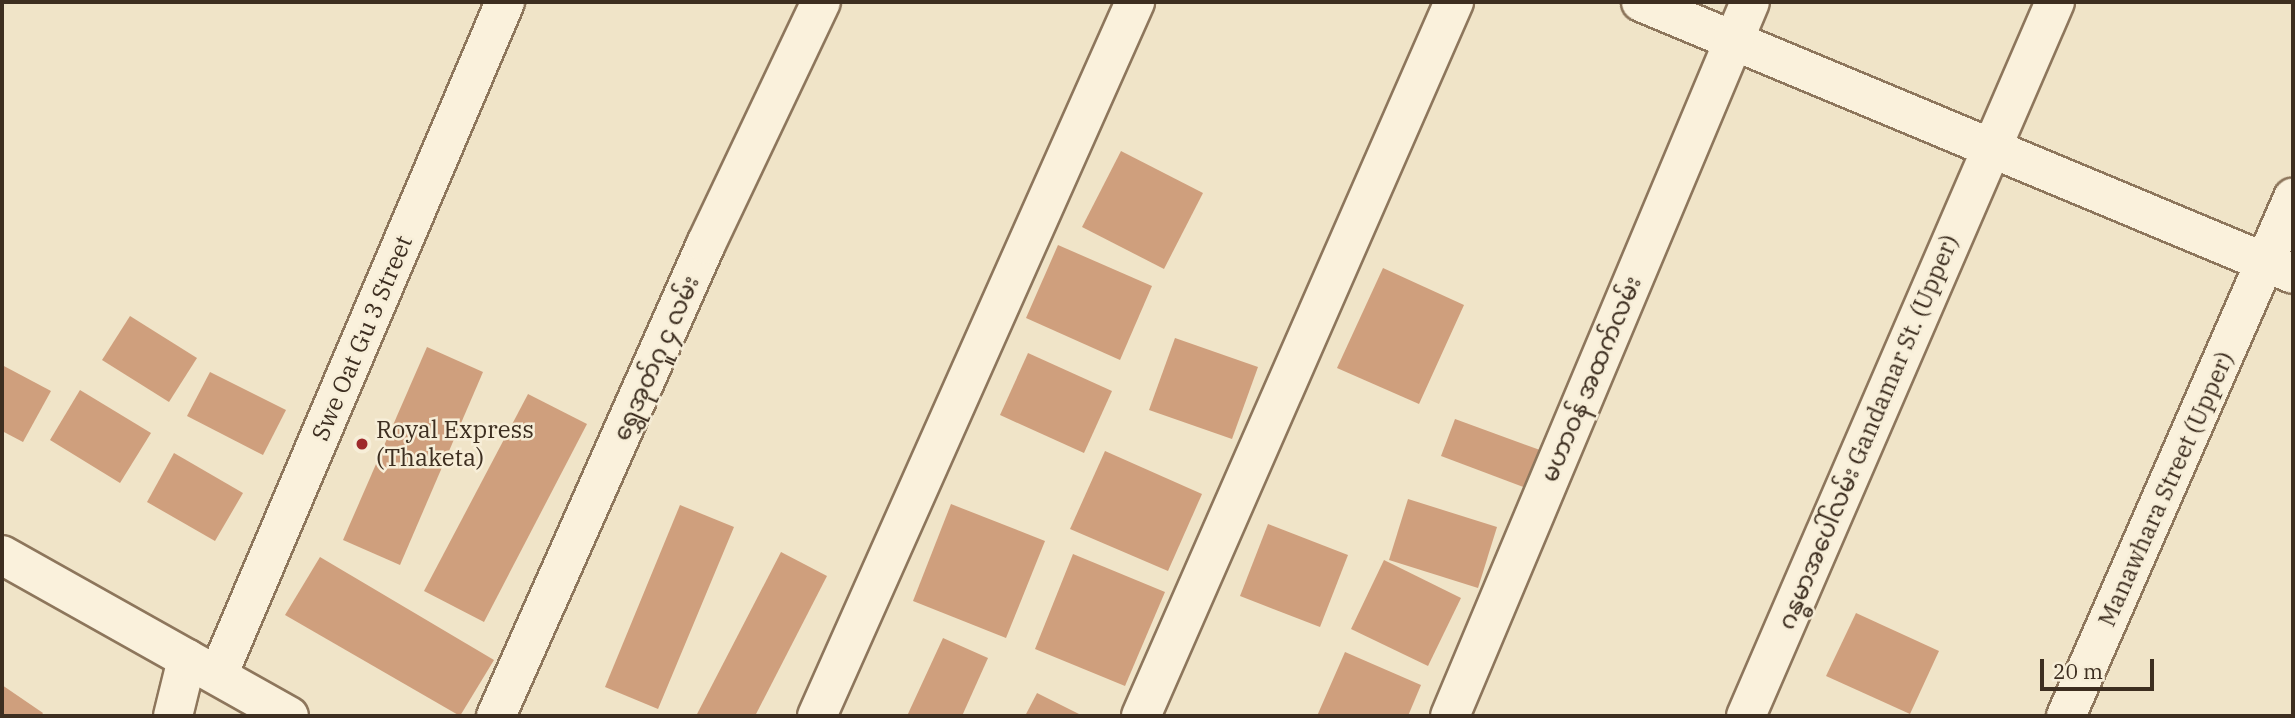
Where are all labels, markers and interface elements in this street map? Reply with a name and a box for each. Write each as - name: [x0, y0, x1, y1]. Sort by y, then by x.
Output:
- street label: ဂန္ဓမာအပေါ်လမ်း Gandamar St. (Upper): [1772, 230, 1964, 634]
- street label: Swe Oat Gu 3 Street: [306, 231, 418, 445]
- street label: ရွှေအုတ်ဂူ ၄ လမ်း: [607, 271, 705, 445]
- street label: မဟာဝန် အထက်လမ်း: [1535, 272, 1647, 486]
- street label: Manawhara Street (Upper): [2092, 347, 2240, 631]
- place label: Royal Express (Thaketa): [376, 416, 534, 472]
- marker: Royal Express (Thaketa): [354, 436, 370, 452]
- scale bar: [2043, 644, 2157, 688]
- text: 20 m: [2053, 657, 2103, 685]

